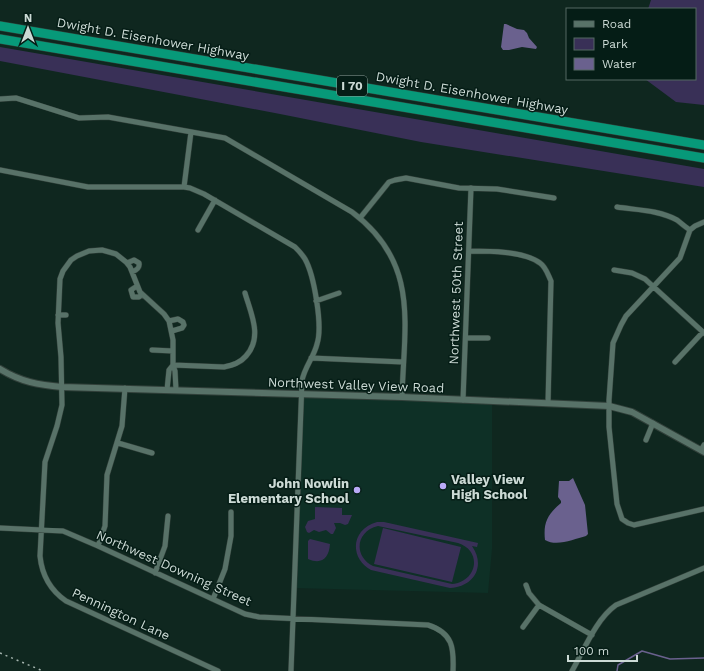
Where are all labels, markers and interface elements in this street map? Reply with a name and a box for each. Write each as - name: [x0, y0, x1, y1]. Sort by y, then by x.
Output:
- north arrow: [8, 8, 48, 48]
- legend: [566, 8, 696, 80]
- text: N: [24, 12, 32, 25]
- street label: Dwight D. Eisenhower Highway: [56, 15, 251, 63]
- text: Road: [602, 17, 631, 31]
- text: Park: [602, 37, 628, 51]
- text: Water: [602, 57, 637, 71]
- street label: Dwight D. Eisenhower Highway: [375, 69, 570, 117]
- road number: I 70: [337, 76, 367, 96]
- street label: Northwest 50th Street: [446, 221, 466, 365]
- street label: Northwest Valley View Road: [268, 374, 444, 396]
- place label: Valley View High School: [451, 472, 528, 502]
- place label: John Nowlin Elementary School: [228, 476, 350, 506]
- marker: Valley View High School: [438, 481, 448, 491]
- marker: John Nowlin Elementary School: [352, 485, 362, 495]
- street label: Northwest Downing Street: [94, 527, 254, 609]
- street label: Pennington Lane: [70, 585, 172, 643]
- scale bar: [568, 637, 637, 663]
- text: 100 m: [574, 644, 609, 658]

